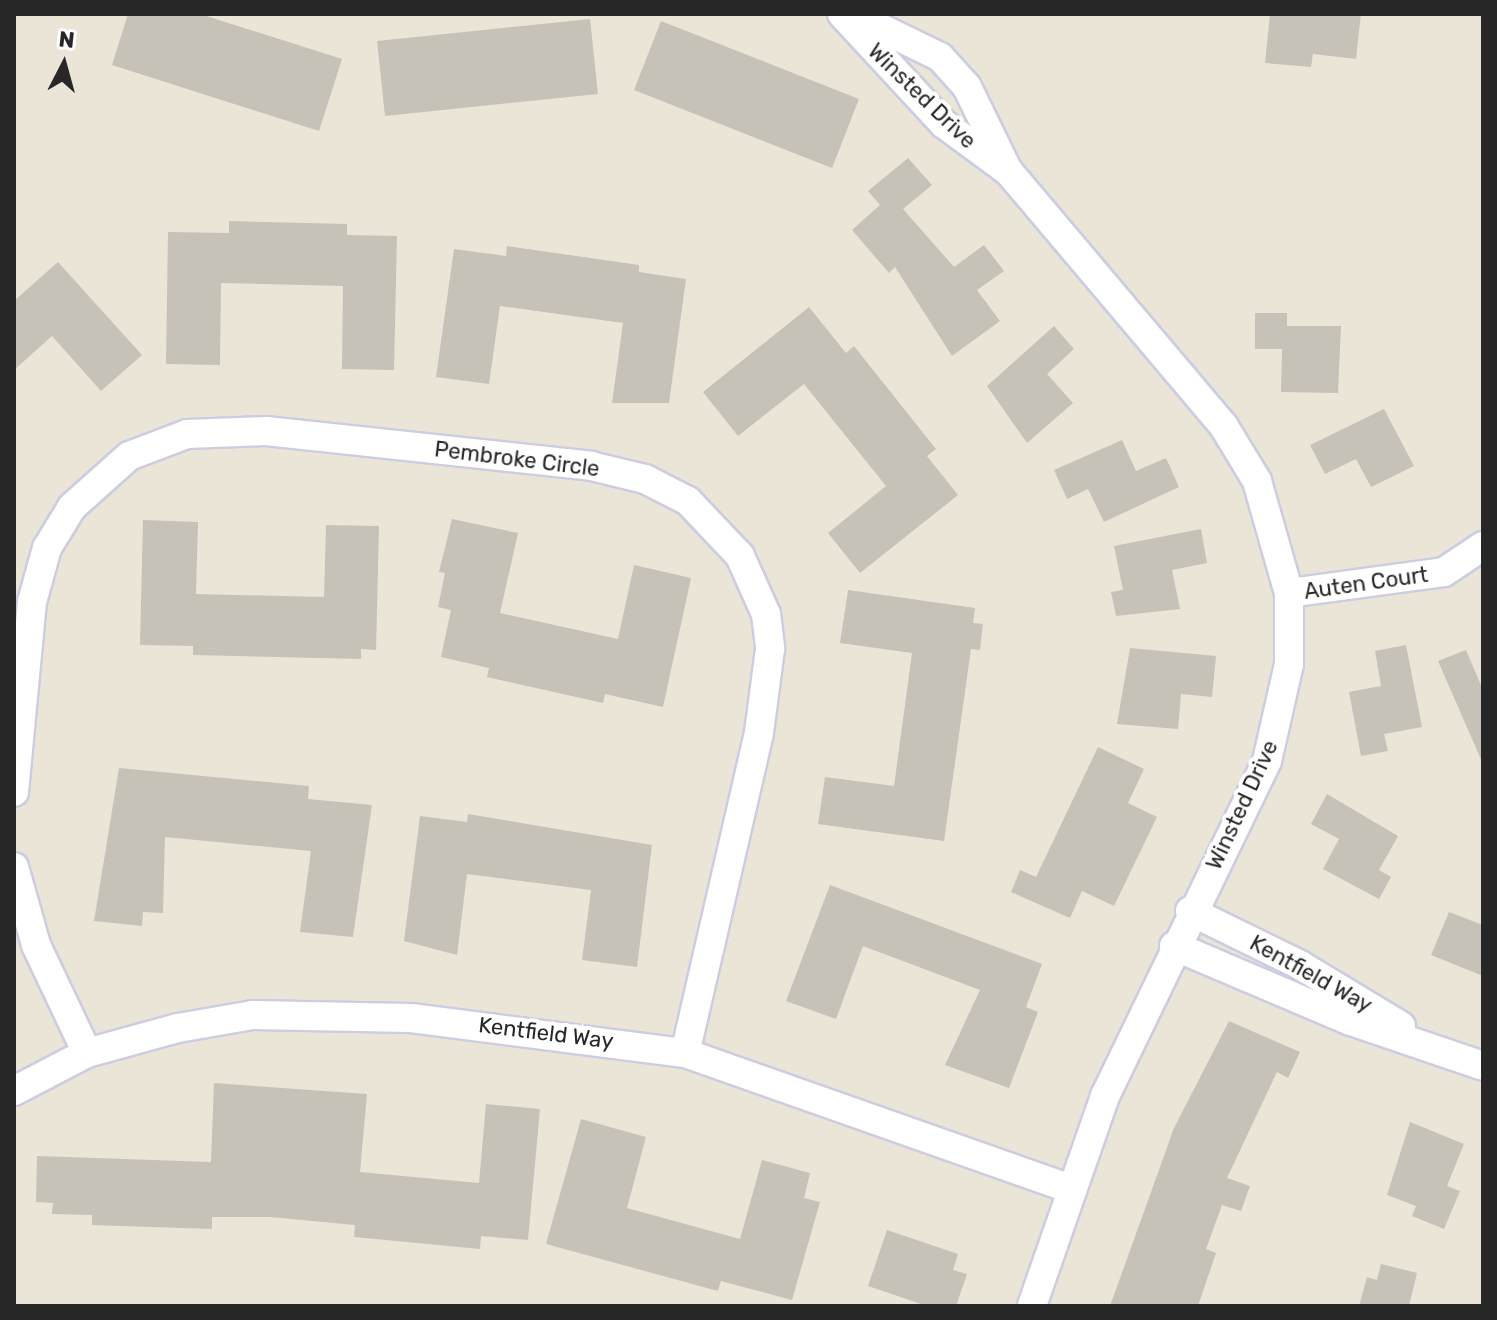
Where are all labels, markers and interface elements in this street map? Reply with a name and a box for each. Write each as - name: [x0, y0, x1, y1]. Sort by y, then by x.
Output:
- north arrow: [24, 24, 104, 104]
- text: N: [57, 25, 76, 54]
- street label: Winsted Drive: [863, 38, 981, 154]
- street label: Pembroke Circle: [433, 436, 601, 482]
- street label: Auten Court: [1302, 561, 1430, 605]
- street label: Winsted Drive: [1200, 736, 1284, 874]
- street label: Kentfield Way: [1245, 929, 1377, 1019]
- street label: Kentfield Way: [477, 1012, 615, 1054]

